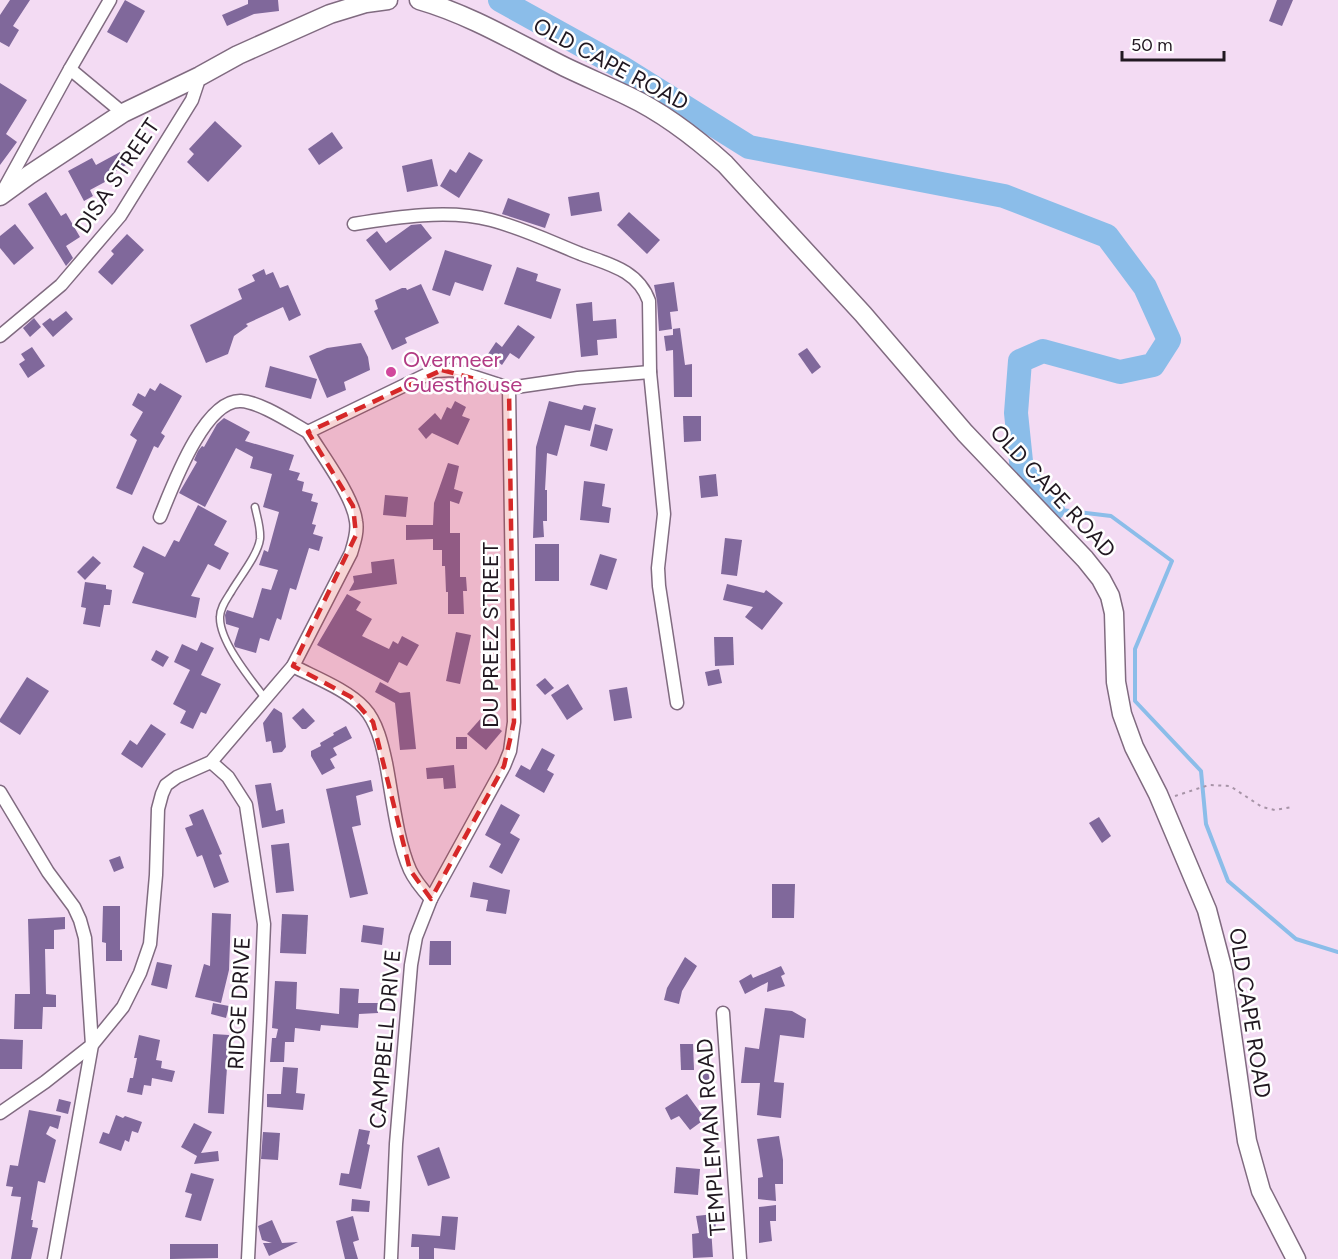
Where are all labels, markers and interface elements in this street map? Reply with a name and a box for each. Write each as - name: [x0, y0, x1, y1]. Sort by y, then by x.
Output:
- street label: OLD CAPE ROAD: [529, 12, 693, 116]
- scale bar: [1122, 24, 1224, 62]
- text: 50 m: [1131, 34, 1173, 56]
- street label: DISA STREET: [69, 114, 165, 238]
- place label: Overmeer Guesthouse: [403, 346, 522, 398]
- marker: Overmeer Guesthouse: [384, 365, 398, 379]
- street label: OLD CAPE ROAD: [985, 419, 1121, 563]
- street label: DU PREEZ STREET: [477, 542, 504, 728]
- street label: OLD CAPE ROAD: [1223, 926, 1277, 1100]
- street label: RIDGE DRIVE: [222, 936, 256, 1070]
- street label: CAMPBELL DRIVE: [364, 948, 406, 1130]
- street label: TEMPLEMAN ROAD: [691, 1037, 731, 1237]

